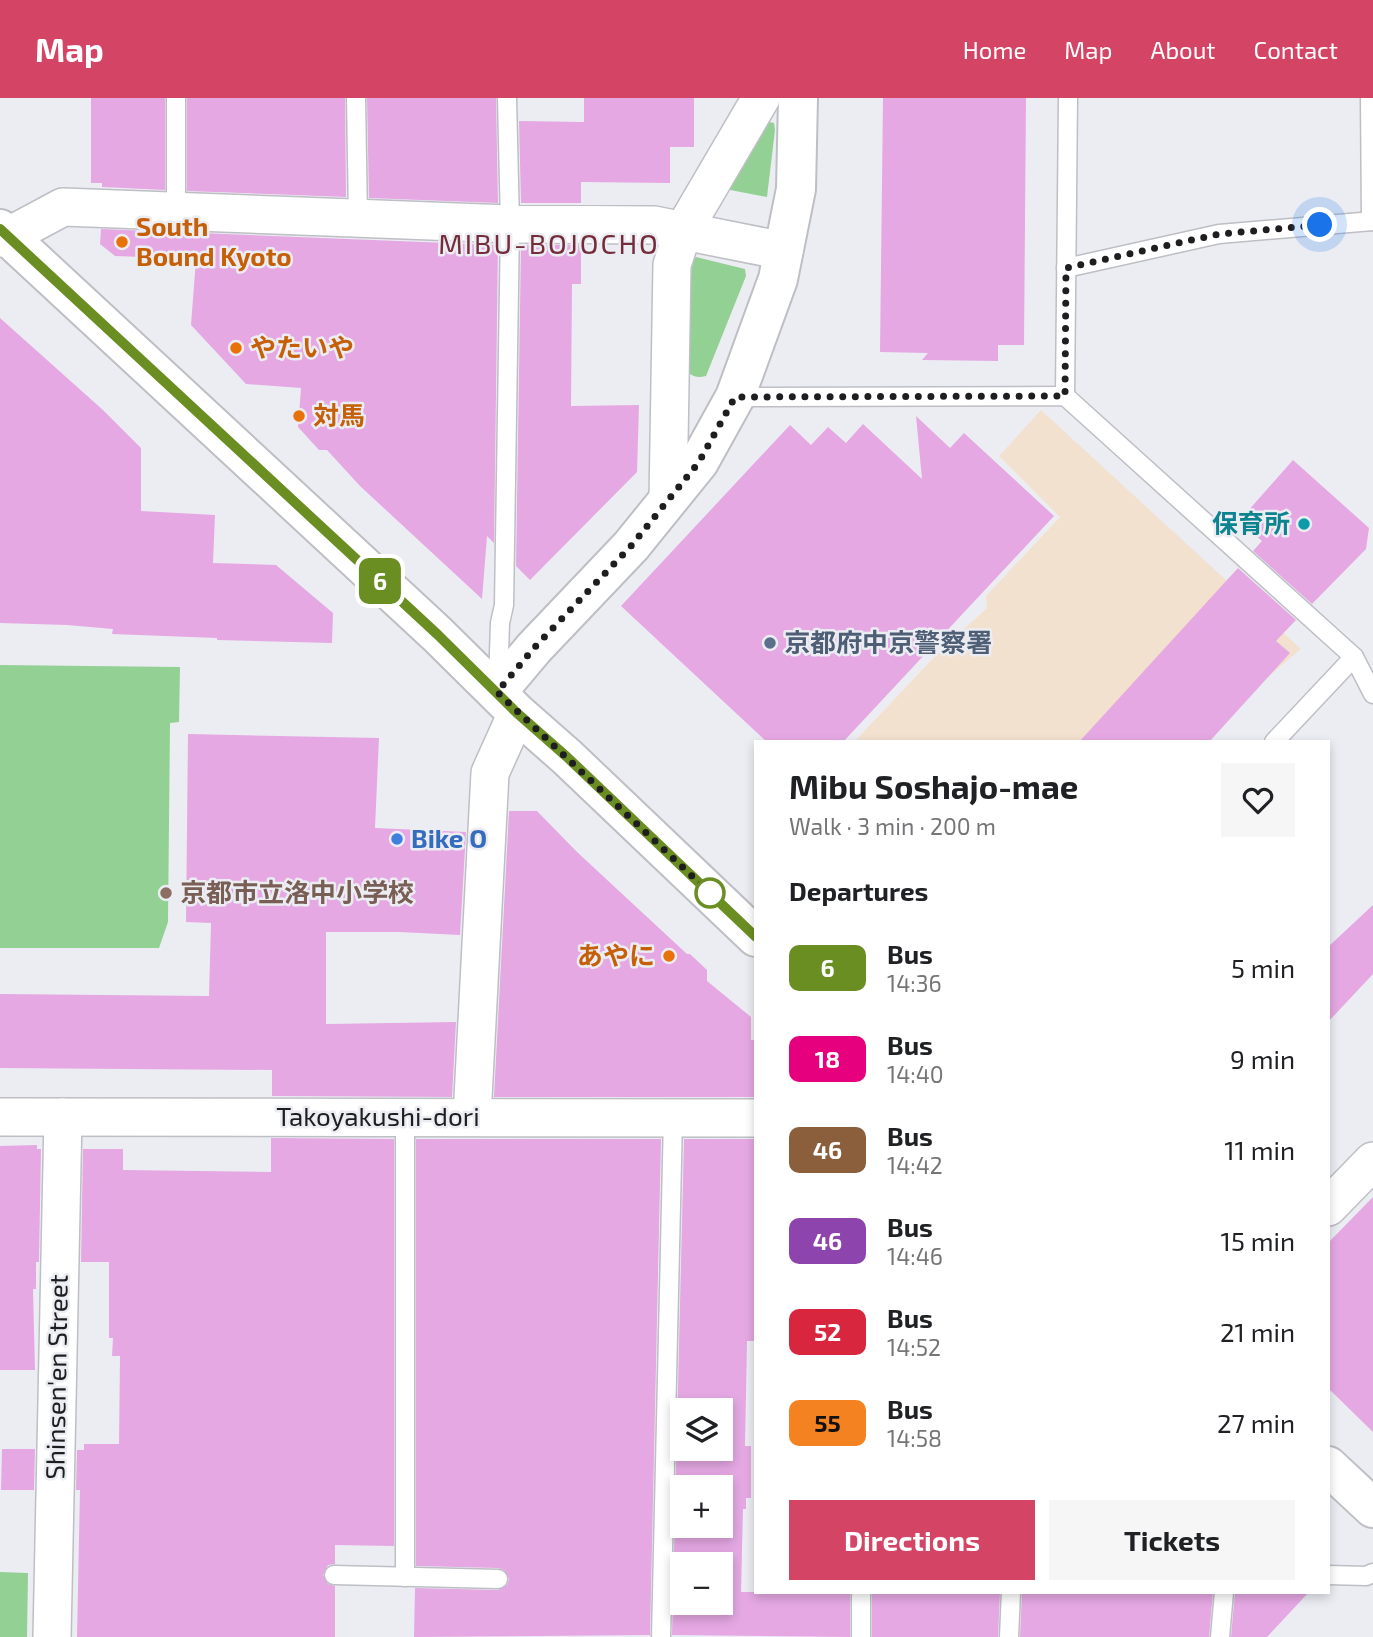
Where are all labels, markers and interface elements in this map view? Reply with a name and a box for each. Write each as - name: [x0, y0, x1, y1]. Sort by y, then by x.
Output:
- text: Map: [35, 29, 104, 69]
- text: Home: [963, 35, 1026, 64]
- text: Map: [1064, 35, 1112, 64]
- text: About: [1150, 35, 1216, 64]
- text: Contact: [1254, 35, 1338, 64]
- your location: [1302, 207, 1337, 242]
- place label: South Bound Kyoto: [136, 210, 292, 272]
- district label: MIBU-BOJOCHO: [438, 226, 660, 260]
- marker: South Bound Kyoto: [114, 234, 130, 250]
- place label: やたいや: [250, 331, 354, 362]
- marker: やたいや: [228, 340, 244, 356]
- place label: 対馬: [313, 399, 365, 430]
- marker: 対馬: [291, 408, 307, 424]
- place label: 保育所: [1212, 507, 1290, 538]
- marker: 保育所: [1296, 516, 1312, 532]
- line badge: 6: [357, 558, 403, 604]
- text: 6: [373, 566, 387, 595]
- place label: 京都府中京警察署: [784, 626, 992, 657]
- marker: 京都府中京警察署: [762, 635, 778, 651]
- button: heart: [1221, 763, 1295, 837]
- text: Mibu Soshajo-mae: [789, 766, 1078, 806]
- text: Walk · 3 min · 200 m: [789, 812, 996, 840]
- place label: Bike O: [411, 822, 487, 853]
- marker: Bike O: [389, 831, 405, 847]
- text: Departures: [789, 875, 928, 906]
- place label: 京都市立洛中小学校: [180, 876, 414, 907]
- unlabelled marker: [695, 878, 725, 908]
- marker: 京都市立洛中小学校: [158, 885, 174, 901]
- text: Bus: [887, 938, 933, 969]
- place label: あやに: [577, 939, 655, 970]
- marker: あやに: [661, 948, 677, 964]
- text: 5 min: [1231, 952, 1295, 983]
- text: 6: [820, 953, 835, 982]
- text: 14:36: [887, 969, 942, 997]
- text: Bus: [887, 1029, 933, 1060]
- text: 9 min: [1230, 1043, 1295, 1074]
- text: 18: [815, 1044, 840, 1073]
- text: 14:40: [887, 1060, 944, 1088]
- street label: Takoyakushi-dori: [276, 1100, 480, 1131]
- text: Bus: [887, 1120, 933, 1151]
- text: 11 min: [1224, 1134, 1295, 1165]
- text: 46: [813, 1135, 842, 1164]
- text: 14:42: [887, 1151, 943, 1179]
- text: Bus: [887, 1211, 933, 1242]
- text: 15 min: [1221, 1225, 1295, 1256]
- text: 46: [813, 1226, 842, 1255]
- text: 14:46: [887, 1242, 943, 1270]
- street label: Shinsen'en Street: [38, 1274, 73, 1480]
- text: Bus: [887, 1302, 933, 1333]
- text: 21 min: [1220, 1316, 1295, 1347]
- text: 52: [814, 1317, 841, 1346]
- text: 14:52: [887, 1333, 941, 1361]
- text: Bus: [887, 1393, 933, 1424]
- map controls: [670, 1398, 733, 1615]
- button: layers: [670, 1398, 733, 1461]
- text: 27 min: [1217, 1407, 1295, 1438]
- text: 55: [814, 1408, 841, 1437]
- text: 14:58: [887, 1424, 942, 1452]
- button: +: [670, 1475, 733, 1538]
- button: Directions: [789, 1500, 1035, 1580]
- button: Tickets: [1049, 1500, 1295, 1580]
- button: −: [670, 1552, 733, 1615]

